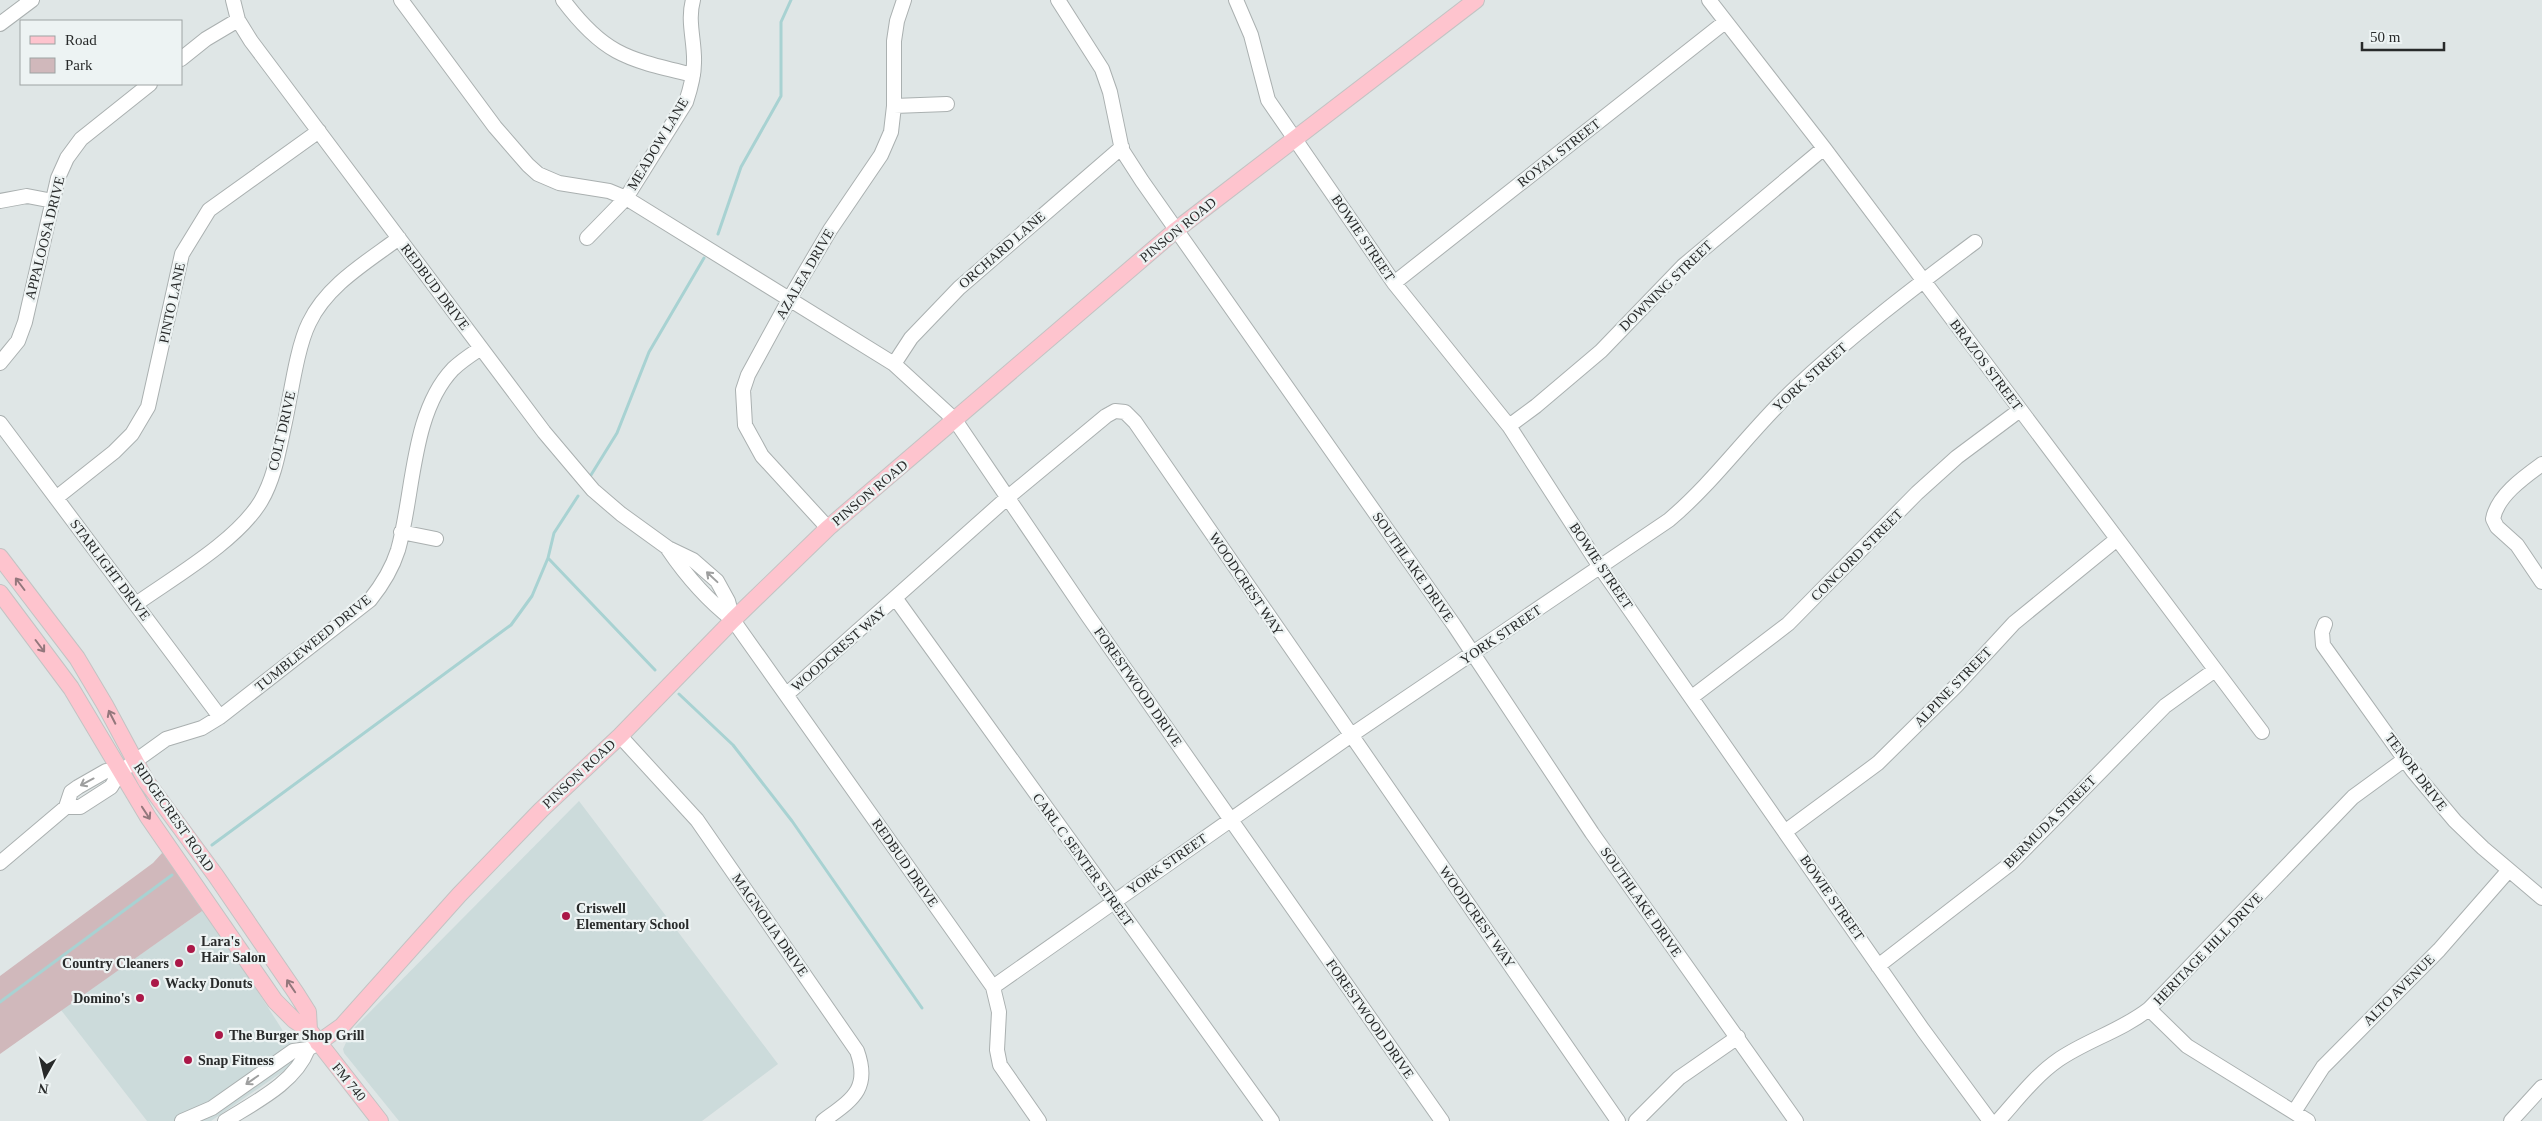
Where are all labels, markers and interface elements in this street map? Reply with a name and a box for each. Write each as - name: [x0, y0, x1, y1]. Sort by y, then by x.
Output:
- legend: [20, 20, 182, 85]
- scale bar: [2362, 20, 2444, 52]
- text: 50 m: [2370, 29, 2401, 45]
- text: Road: [65, 32, 97, 48]
- text: Park: [65, 57, 93, 73]
- street label: MEADOW LANE: [624, 95, 692, 193]
- street label: ROYAL STREET: [1515, 116, 1604, 190]
- street label: APPALOOSA DRIVE: [22, 175, 68, 301]
- street label: BOWIE STREET: [1329, 192, 1398, 284]
- street label: PINSON ROAD: [1137, 195, 1219, 265]
- street label: ORCHARD LANE: [956, 208, 1048, 292]
- street label: AZALEA DRIVE: [773, 226, 837, 322]
- street label: DOWNING STREET: [1616, 237, 1716, 334]
- street label: REDBUD DRIVE: [398, 241, 472, 333]
- street label: PINTO LANE: [156, 261, 188, 345]
- street label: BRAZOS STREET: [1947, 317, 2025, 414]
- street label: YORK STREET: [1770, 340, 1850, 414]
- street label: COLT DRIVE: [266, 390, 298, 472]
- street label: PINSON ROAD: [829, 457, 911, 529]
- street label: CONCORD STREET: [1808, 506, 1906, 604]
- street label: SOUTHLAKE DRIVE: [1369, 509, 1457, 625]
- street label: STARLIGHT DRIVE: [67, 517, 153, 623]
- street label: BOWIE STREET: [1567, 520, 1636, 612]
- street label: WOODCREST WAY: [1206, 530, 1286, 638]
- one-way arrow: [705, 571, 718, 583]
- one-way arrow: [15, 577, 25, 591]
- street label: TUMBLEWEED DRIVE: [252, 592, 374, 694]
- street label: YORK STREET: [1458, 602, 1545, 668]
- street label: WOODCREST WAY: [789, 604, 889, 694]
- street label: FORESTWOOD DRIVE: [1091, 625, 1185, 749]
- one-way arrow: [35, 639, 45, 653]
- street label: ALPINE STREET: [1911, 644, 1995, 730]
- one-way arrow: [107, 710, 117, 725]
- street label: TENOR DRIVE: [2382, 730, 2450, 814]
- street label: PINSON ROAD: [540, 737, 618, 811]
- street label: RIDGECREST ROAD: [131, 760, 217, 874]
- street label: BERMUDA STREET: [2001, 773, 2099, 871]
- one-way arrow: [80, 777, 95, 787]
- street label: CARL C SENTER STREET: [1030, 791, 1137, 930]
- one-way arrow: [141, 806, 151, 820]
- street label: REDBUD DRIVE: [869, 816, 941, 910]
- street label: YORK STREET: [1124, 830, 1210, 897]
- street label: SOUTHLAKE DRIVE: [1597, 844, 1685, 960]
- street label: BOWIE STREET: [1797, 852, 1867, 944]
- street label: WOODCREST WAY: [1436, 863, 1518, 971]
- street label: MAGNOLIA DRIVE: [729, 871, 811, 979]
- street label: HERITAGE HILL DRIVE: [2151, 890, 2265, 1008]
- place label: Criswell Elementary School: [576, 901, 689, 932]
- marker: Criswell Elementary School: [560, 910, 572, 922]
- place label: Lara's Hair Salon: [201, 934, 266, 965]
- marker: Lara's Hair Salon: [185, 943, 197, 955]
- street label: ALTO AVENUE: [2360, 951, 2438, 1029]
- place label: Country Cleaners: [62, 956, 170, 971]
- marker: Country Cleaners: [173, 957, 185, 969]
- street label: FORESTWOOD DRIVE: [1323, 957, 1417, 1081]
- place label: Wacky Donuts: [165, 976, 253, 991]
- marker: Wacky Donuts: [149, 977, 161, 989]
- one-way arrow: [286, 979, 296, 993]
- place label: Domino's: [73, 991, 131, 1006]
- marker: Domino's: [134, 992, 146, 1004]
- place label: The Burger Shop Grill: [229, 1028, 365, 1043]
- marker: The Burger Shop Grill: [213, 1029, 225, 1041]
- north arrow: [20, 1051, 70, 1101]
- place label: Snap Fitness: [198, 1053, 274, 1068]
- marker: Snap Fitness: [182, 1054, 194, 1066]
- street label: FM 740: [329, 1060, 369, 1104]
- one-way arrow: [245, 1075, 259, 1085]
- text: N: [37, 1080, 49, 1097]

